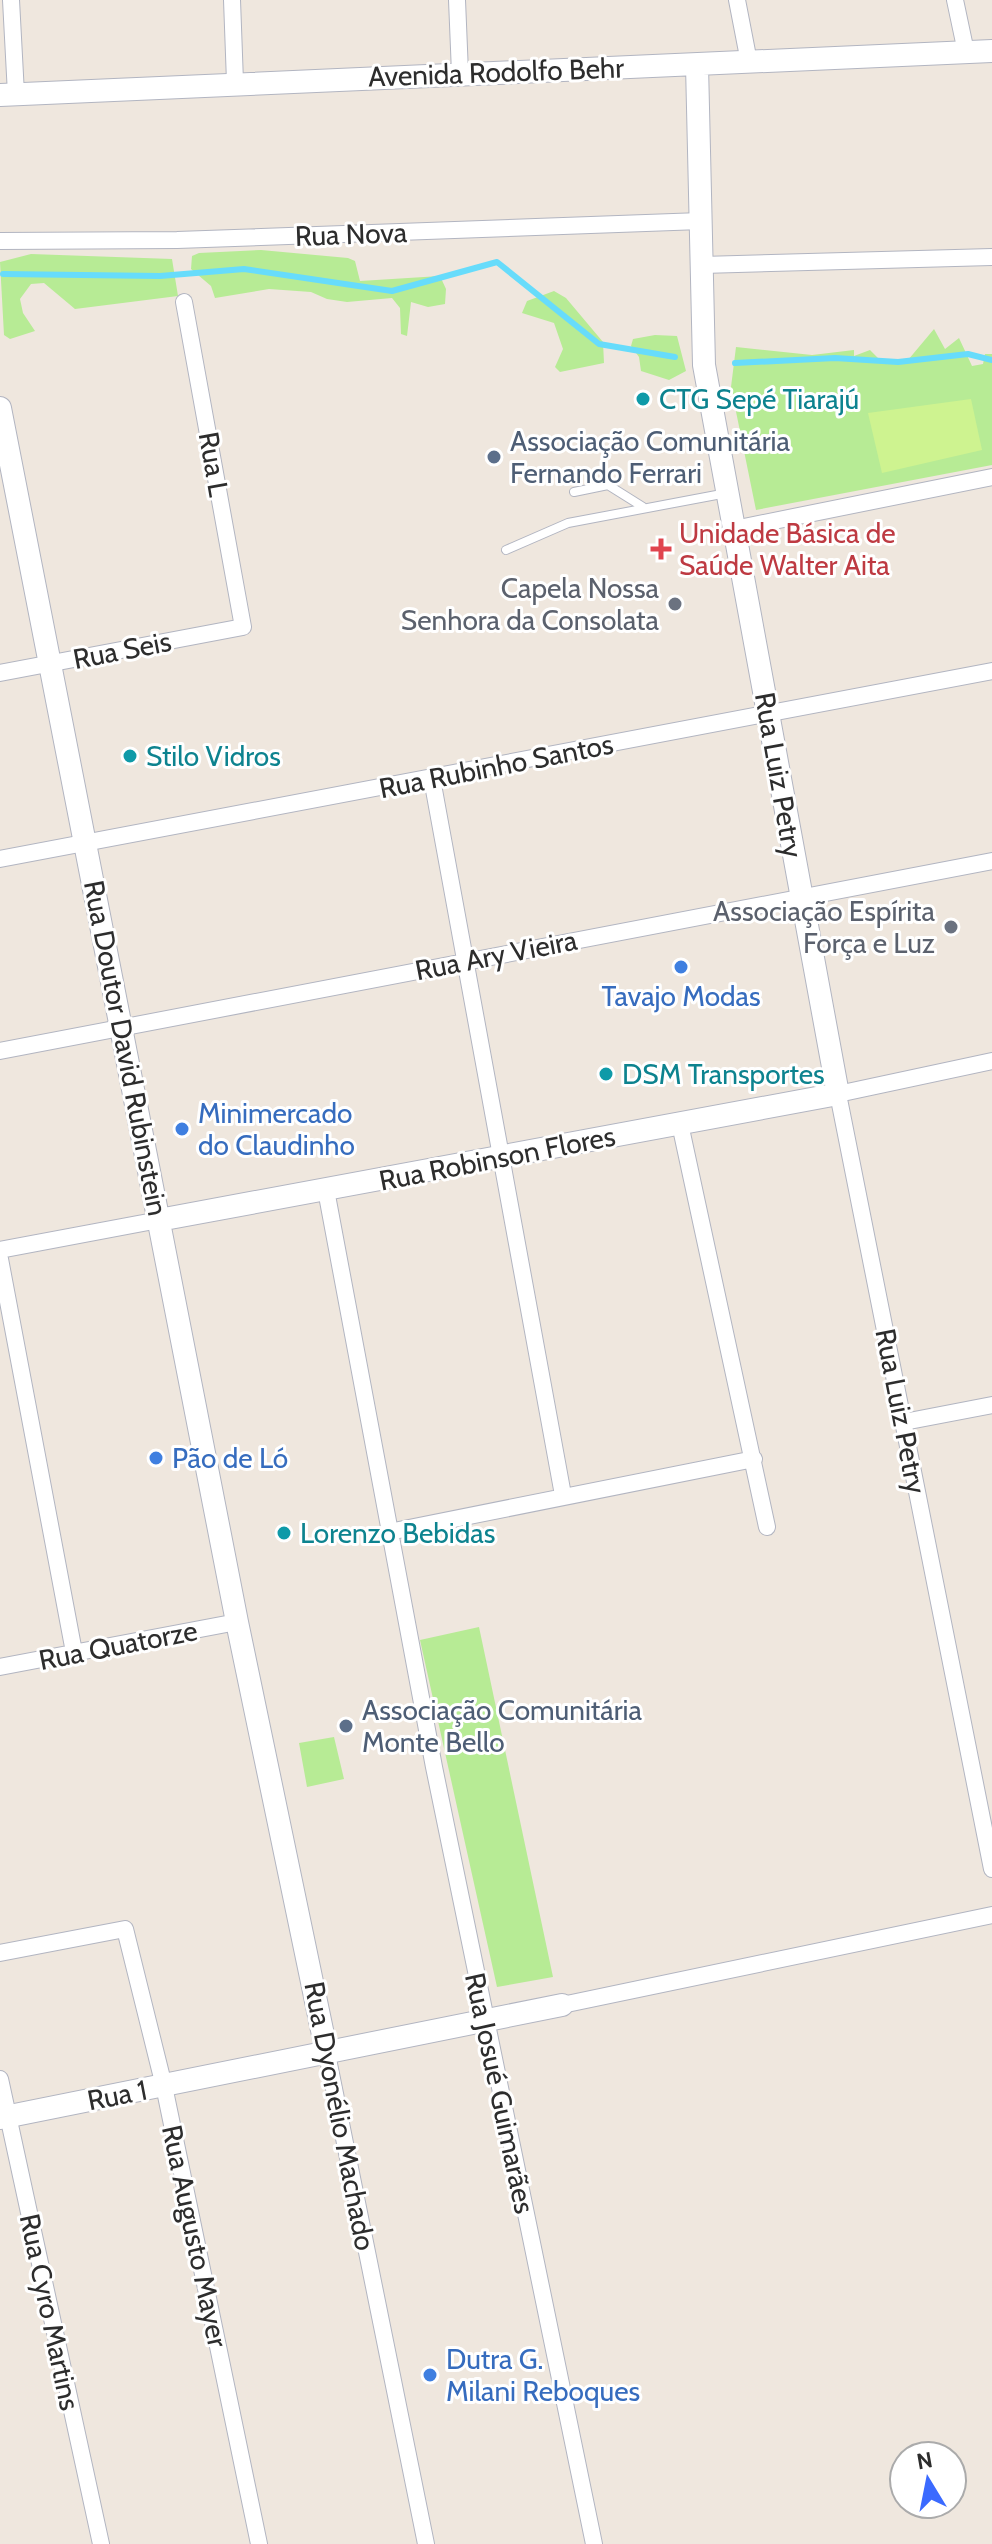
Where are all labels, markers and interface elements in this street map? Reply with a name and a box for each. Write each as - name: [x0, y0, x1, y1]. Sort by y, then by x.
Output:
- street label: Avenida Rodolfo Behr: [367, 51, 625, 93]
- street label: Rua Nova: [294, 215, 408, 253]
- place label: CTG Sepé Tiarajú: [659, 382, 859, 416]
- marker: CTG Sepé Tiarajú: [634, 390, 652, 408]
- place label: Associação Comunitária Fernando Ferrari: [510, 424, 791, 490]
- street label: Rua L: [192, 429, 236, 499]
- marker: Associação Comunitária Fernando Ferrari: [485, 448, 503, 466]
- place label: Unidade Básica de Saúde Walter Aita: [679, 516, 896, 582]
- marker: Unidade Básica de Saúde Walter Aita: [650, 538, 672, 560]
- place label: Capela Nossa Senhora da Consolata: [401, 571, 660, 637]
- marker: Capela Nossa Senhora da Consolata: [666, 595, 684, 613]
- street label: Rua Seis: [70, 624, 174, 676]
- street label: Rua Luiz Petry: [748, 690, 810, 860]
- street label: Rua Rubinho Santos: [376, 727, 616, 805]
- place label: Stilo Vidros: [146, 739, 281, 773]
- marker: Stilo Vidros: [121, 747, 139, 765]
- street label: Rua Doutor David Rubinstein: [77, 877, 175, 1219]
- place label: Associação Espírita Força e Luz: [713, 894, 936, 960]
- marker: Associação Espírita Força e Luz: [942, 918, 960, 936]
- street label: Rua Ary Vieira: [412, 923, 580, 987]
- marker: Tavajo Modas: [672, 958, 690, 976]
- place label: Tavajo Modas: [601, 979, 761, 1013]
- place label: DSM Transportes: [622, 1057, 825, 1091]
- marker: DSM Transportes: [597, 1065, 615, 1083]
- place label: Minimercado do Claudinho: [198, 1096, 355, 1162]
- street label: Rua Robinson Flores: [376, 1118, 618, 1198]
- marker: Minimercado do Claudinho: [173, 1120, 191, 1138]
- street label: Rua Luiz Petry: [868, 1326, 934, 1496]
- place label: Pão de Ló: [172, 1441, 288, 1475]
- marker: Pão de Ló: [147, 1449, 165, 1467]
- place label: Lorenzo Bebidas: [300, 1516, 495, 1550]
- marker: Lorenzo Bebidas: [275, 1524, 293, 1542]
- street label: Rua Quatorze: [36, 1613, 200, 1677]
- place label: Associação Comunitária Monte Bello: [362, 1693, 643, 1759]
- marker: Associação Comunitária Monte Bello: [337, 1717, 355, 1735]
- street label: Rua Josué Guimarães: [458, 1970, 542, 2216]
- street label: Rua Dyonélio Machado: [297, 1979, 383, 2253]
- street label: Rua 1: [84, 2073, 150, 2117]
- street label: Rua Augusto Mayer: [155, 2122, 235, 2350]
- street label: Rua Cyro Martins: [13, 2211, 87, 2413]
- place label: Dutra G. Milani Reboques: [446, 2342, 640, 2408]
- marker: Dutra G. Milani Reboques: [421, 2366, 439, 2384]
- north arrow: [888, 2440, 968, 2520]
- text: N: [915, 2446, 935, 2475]

